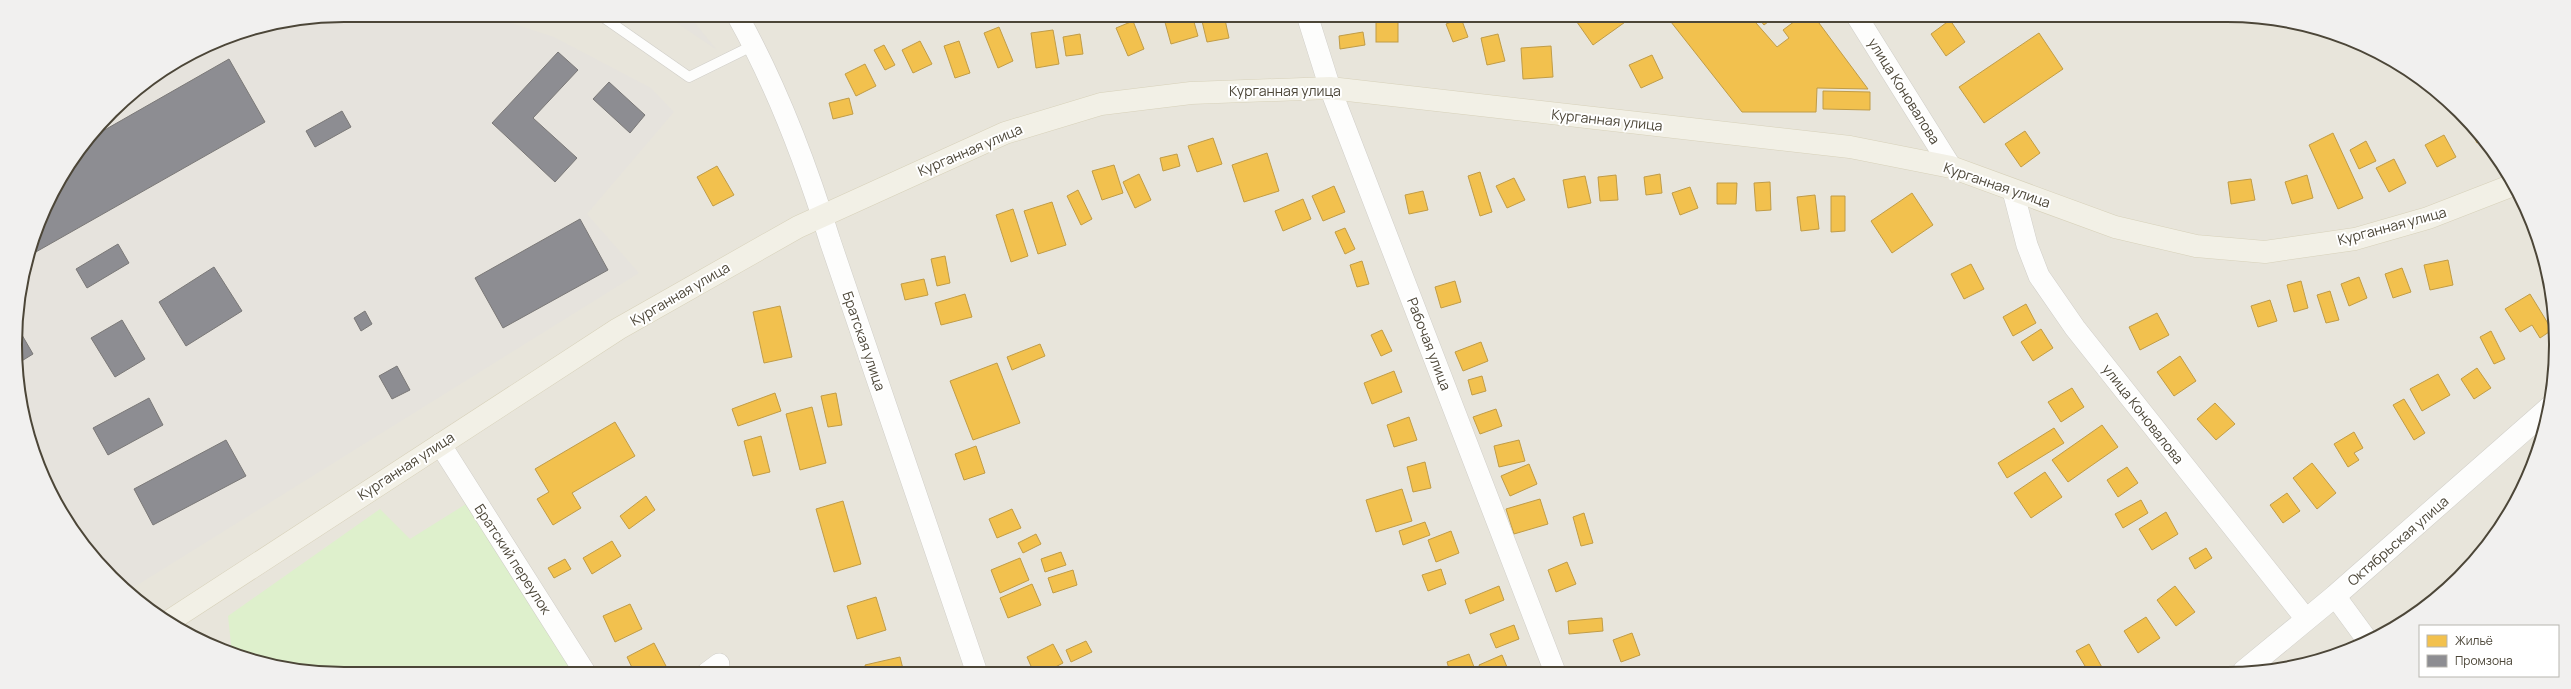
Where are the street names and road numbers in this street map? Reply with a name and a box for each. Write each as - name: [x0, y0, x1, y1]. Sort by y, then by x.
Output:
- street label: улица Коновалова: [1864, 34, 1945, 147]
- street label: Курганная улица: [1229, 81, 1341, 100]
- street label: Курганная улица: [1550, 104, 1664, 135]
- street label: Курганная улица: [915, 119, 1025, 180]
- street label: Курганная улица: [1941, 157, 2053, 212]
- street label: Курганная улица: [2335, 202, 2448, 249]
- street label: Курганная улица: [627, 257, 733, 330]
- street label: Братская улица: [839, 289, 890, 393]
- street label: Рабочая улица: [1403, 295, 1456, 393]
- street label: улица Коновалова: [2098, 360, 2188, 468]
- street label: Курганная улица: [354, 427, 458, 504]
- street label: Октябрьская улица: [2343, 491, 2452, 590]
- street label: Братский переулок: [471, 500, 557, 618]

